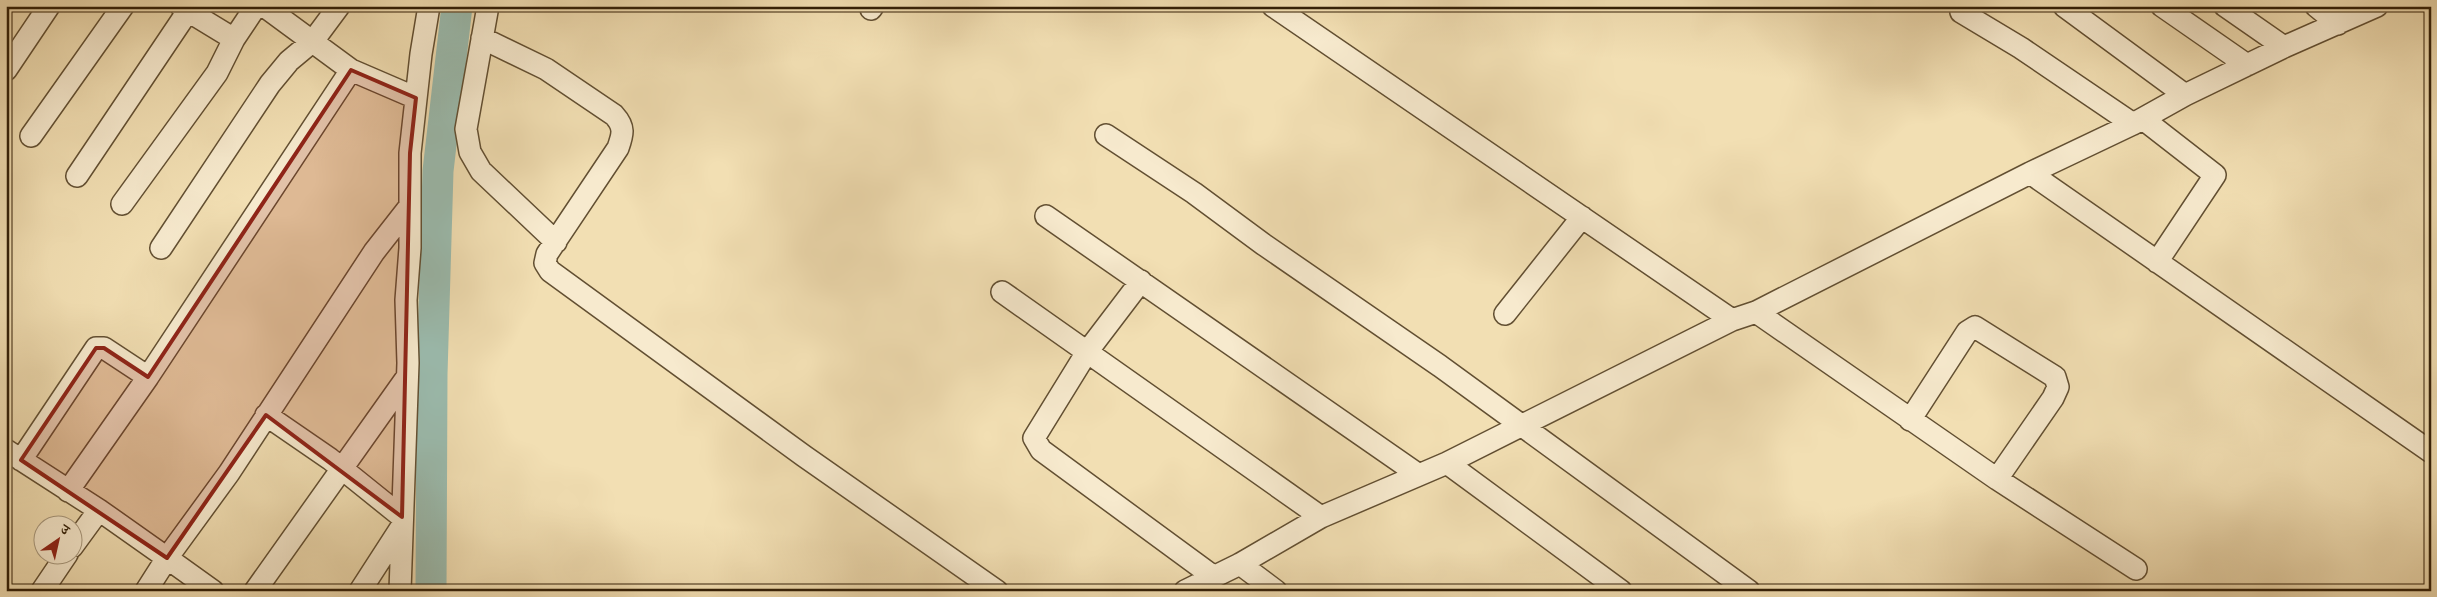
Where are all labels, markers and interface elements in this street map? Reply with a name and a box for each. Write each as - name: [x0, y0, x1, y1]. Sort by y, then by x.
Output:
- north arrow: [32, 514, 82, 564]
- text: उ: [56, 518, 75, 540]

